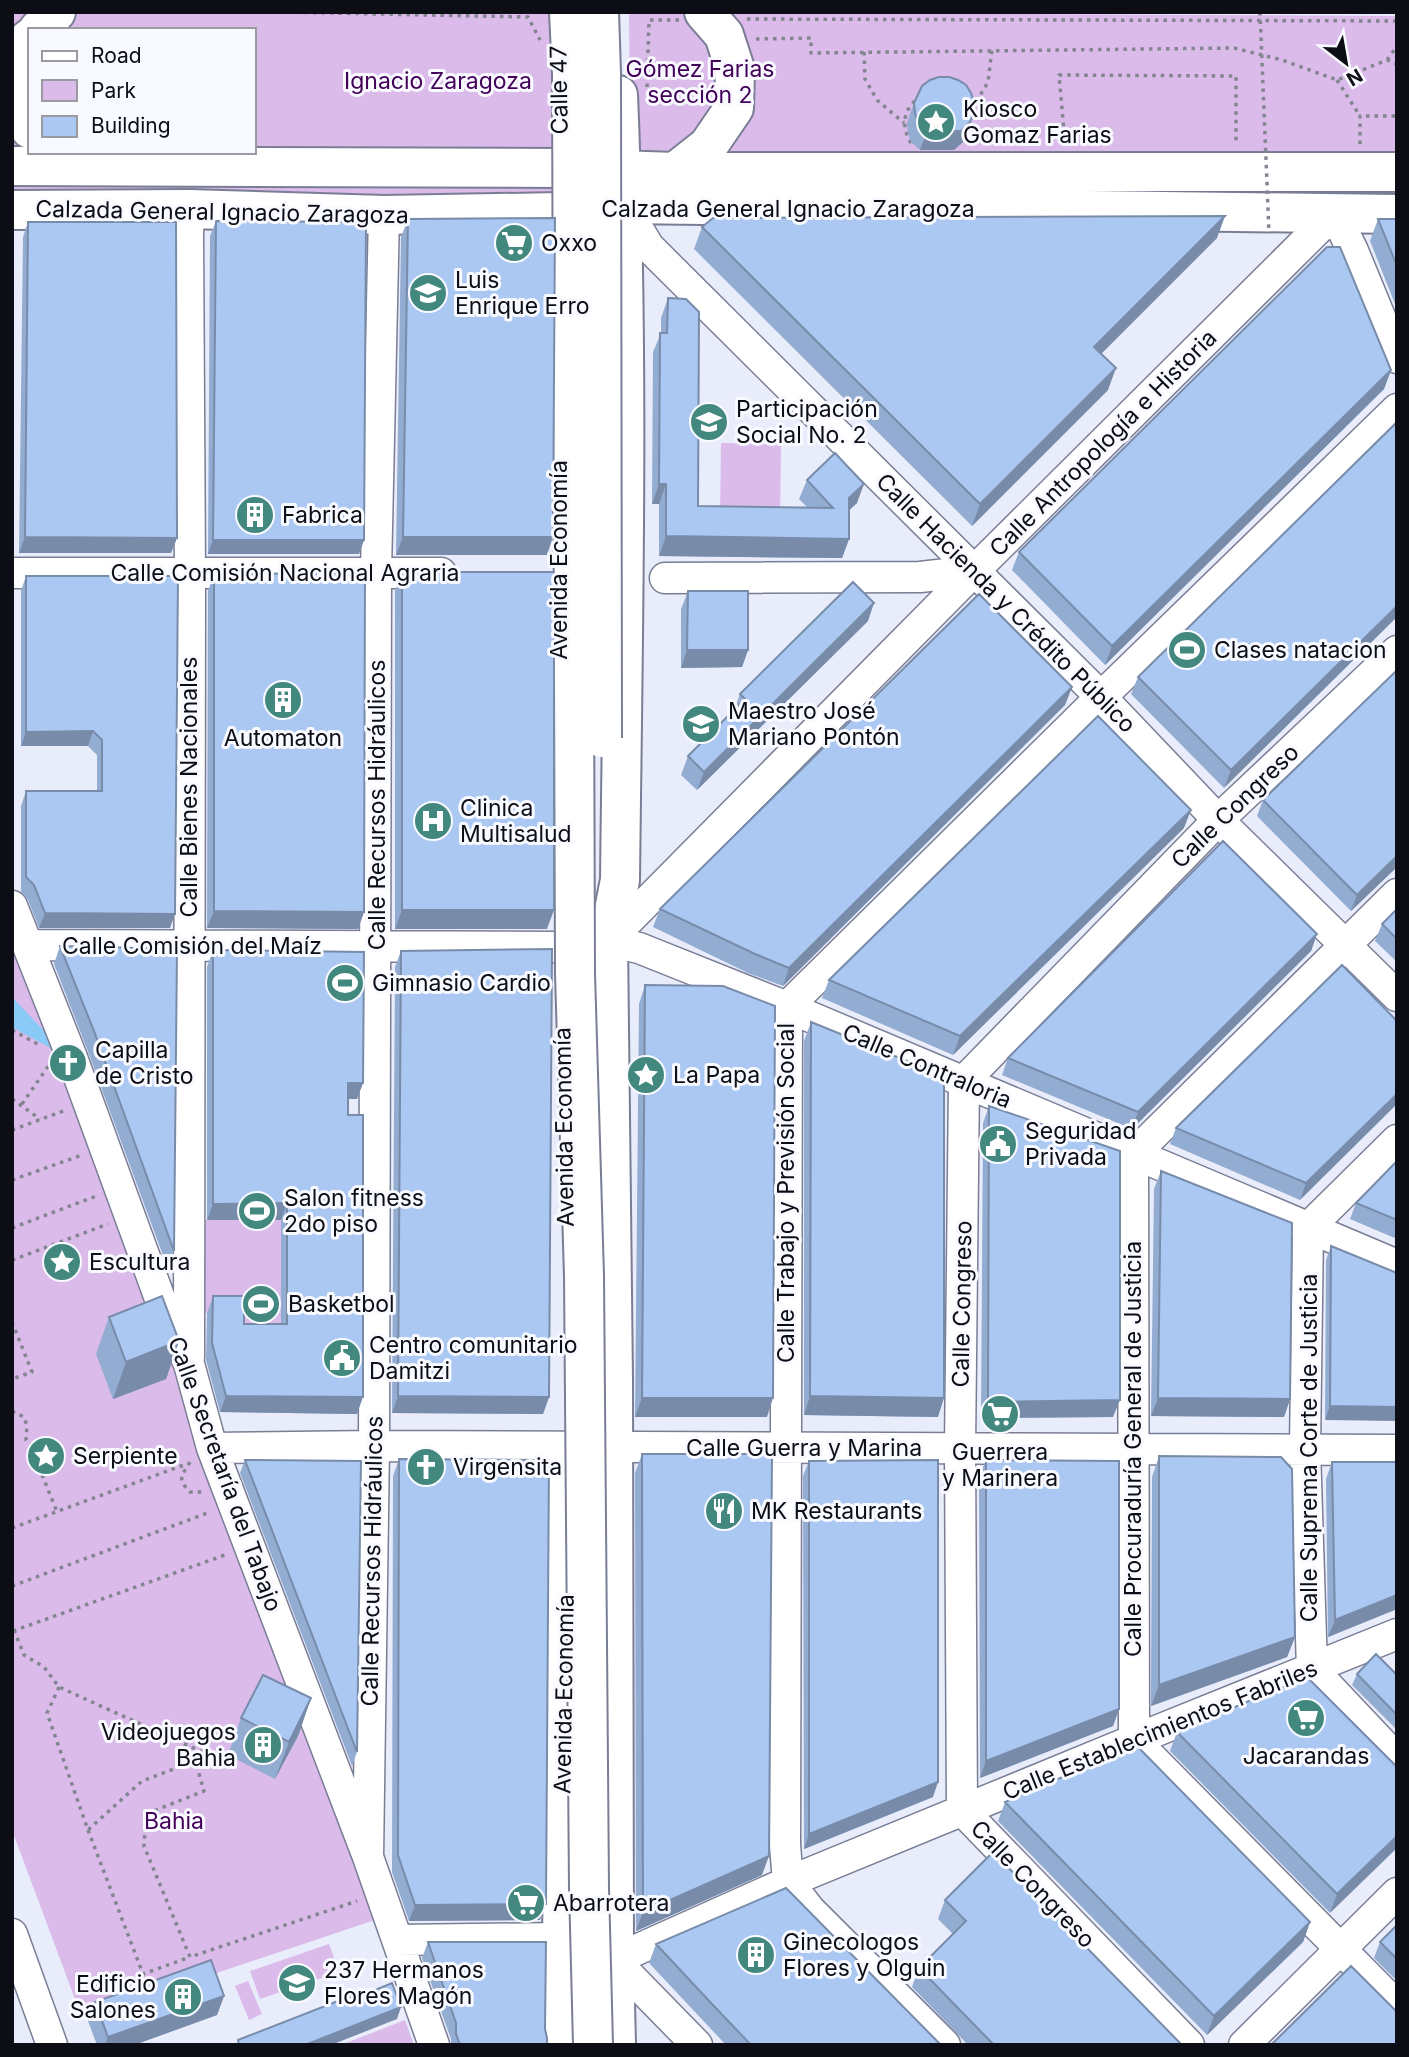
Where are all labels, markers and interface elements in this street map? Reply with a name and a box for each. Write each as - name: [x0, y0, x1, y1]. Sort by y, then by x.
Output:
- legend: [28, 28, 256, 154]
- north arrow: [1311, 28, 1381, 98]
- text: Road: [91, 43, 142, 68]
- street label: Calle 47: [544, 45, 574, 135]
- park label: Gómez Farias sección 2: [626, 55, 774, 109]
- text: N: [1342, 64, 1367, 91]
- park label: Ignacio Zaragoza: [344, 67, 532, 95]
- text: Park: [91, 78, 136, 103]
- place label: Kiosco Gomaz Farias: [963, 95, 1112, 149]
- place icon: Kiosco Gomaz Farias: [915, 101, 957, 143]
- text: Building: [91, 113, 171, 138]
- street label: Calzada General Ignacio Zaragoza: [35, 195, 409, 229]
- street label: Calzada General Ignacio Zaragoza: [601, 195, 975, 223]
- supermarket icon: Oxxo: [493, 222, 535, 264]
- place label: Oxxo: [541, 229, 597, 257]
- place label: Luis Enrique Erro: [455, 266, 589, 320]
- school or university icon: Luis Enrique Erro: [407, 272, 449, 314]
- street label: Calle Antropología e Historia: [984, 324, 1222, 562]
- place label: Participación Social No. 2: [736, 395, 878, 449]
- school or university icon: Participación Social No. 2: [688, 401, 730, 443]
- street label: Avenida Economía: [545, 460, 573, 660]
- street label: Calle Hacienda y Crédito Público: [870, 467, 1142, 739]
- building icon: Fabrica: [234, 494, 276, 536]
- place label: Fabrica: [282, 501, 363, 529]
- street label: Calle Comisión Nacional Agraria: [111, 559, 459, 587]
- sports icon: Clases natacion: [1166, 629, 1208, 671]
- place label: Clases natacion: [1214, 636, 1387, 664]
- street label: Calle Bienes Nacionales: [175, 657, 203, 917]
- street label: Calle Recursos Hidráulicos: [363, 660, 391, 950]
- building icon: Automaton: [262, 679, 304, 721]
- place label: Maestro José Mariano Pontón: [728, 697, 900, 751]
- school or university icon: Maestro José Mariano Pontón: [680, 703, 722, 745]
- place label: Automaton: [224, 724, 342, 752]
- street label: Calle Congreso: [1165, 738, 1305, 874]
- place label: Clinica Multisalud: [460, 794, 572, 848]
- hospital icon: Clinica Multisalud: [412, 800, 454, 842]
- street label: Calle Comisión del Maíz: [62, 932, 322, 960]
- sports icon: Gimnasio Cardio: [324, 962, 366, 1004]
- place label: Gimnasio Cardio: [372, 969, 551, 997]
- street label: Calle Contraloria: [838, 1018, 1016, 1114]
- street label: Calle Trabajo y Previsión Social: [772, 1023, 800, 1363]
- street label: Avenida Economía: [548, 1027, 580, 1227]
- place label: Capilla de Cristo: [95, 1036, 194, 1090]
- church icon: Capilla de Cristo: [47, 1042, 89, 1084]
- place icon: La Papa: [625, 1054, 667, 1096]
- place label: La Papa: [673, 1061, 760, 1089]
- place label: Seguridad Privada: [1025, 1117, 1137, 1171]
- public building icon: Seguridad Privada: [977, 1123, 1019, 1165]
- place label: Salon fitness 2do piso: [284, 1184, 424, 1238]
- sports icon: Salon fitness 2do piso: [236, 1190, 278, 1232]
- street label: Calle Congreso: [947, 1220, 977, 1388]
- place icon: Escultura: [41, 1241, 83, 1283]
- street label: Calle Procuraduría General de Justicia: [1119, 1241, 1147, 1657]
- place label: Escultura: [89, 1248, 190, 1276]
- street label: Calle Suprema Corte de Justicia: [1295, 1274, 1323, 1622]
- sports icon: Basketbol: [240, 1283, 282, 1325]
- place label: Basketbol: [288, 1290, 395, 1318]
- place label: Centro comunitario Damitzi: [369, 1331, 578, 1385]
- street label: Calle Secretaría del Tabajo: [162, 1333, 288, 1615]
- public building icon: Centro comunitario Damitzi: [321, 1337, 363, 1379]
- supermarket icon: Guerrera y Marinera: [979, 1393, 1021, 1435]
- street label: Calle Recursos Hidráulicos: [355, 1415, 389, 1707]
- street label: Calle Guerra y Marina: [686, 1434, 922, 1462]
- place icon: Serpiente: [25, 1435, 67, 1477]
- place label: Guerrera y Marinera: [942, 1438, 1058, 1492]
- place label: Serpiente: [73, 1442, 178, 1470]
- church icon: Virgensita: [405, 1446, 447, 1488]
- place label: Virgensita: [453, 1453, 562, 1481]
- restaurant icon: MK Restaurants: [703, 1490, 745, 1532]
- place label: MK Restaurants: [751, 1497, 922, 1525]
- street label: Avenida Economía: [548, 1594, 580, 1794]
- street label: Calle Establecimientos Fabriles: [998, 1654, 1322, 1806]
- supermarket icon: Jacarandas: [1285, 1697, 1327, 1739]
- place label: Videojuegos Bahia: [101, 1718, 236, 1772]
- building icon: Videojuegos Bahia: [242, 1724, 284, 1766]
- place label: Jacarandas: [1243, 1742, 1369, 1770]
- park label: Bahia: [144, 1807, 204, 1835]
- street label: Calle Congreso: [965, 1814, 1101, 1954]
- supermarket icon: Abarrotera: [505, 1882, 547, 1924]
- place label: Abarrotera: [553, 1889, 669, 1917]
- place label: Ginecologos Flores y Olguin: [783, 1928, 946, 1982]
- building icon: Ginecologos Flores y Olguin: [735, 1934, 777, 1976]
- place label: 237 Hermanos Flores Magón: [324, 1956, 484, 2010]
- school or university icon: 237 Hermanos Flores Magón: [276, 1962, 318, 2004]
- place label: Edificio Salones: [70, 1970, 156, 2024]
- building icon: Edificio Salones: [162, 1976, 204, 2018]

